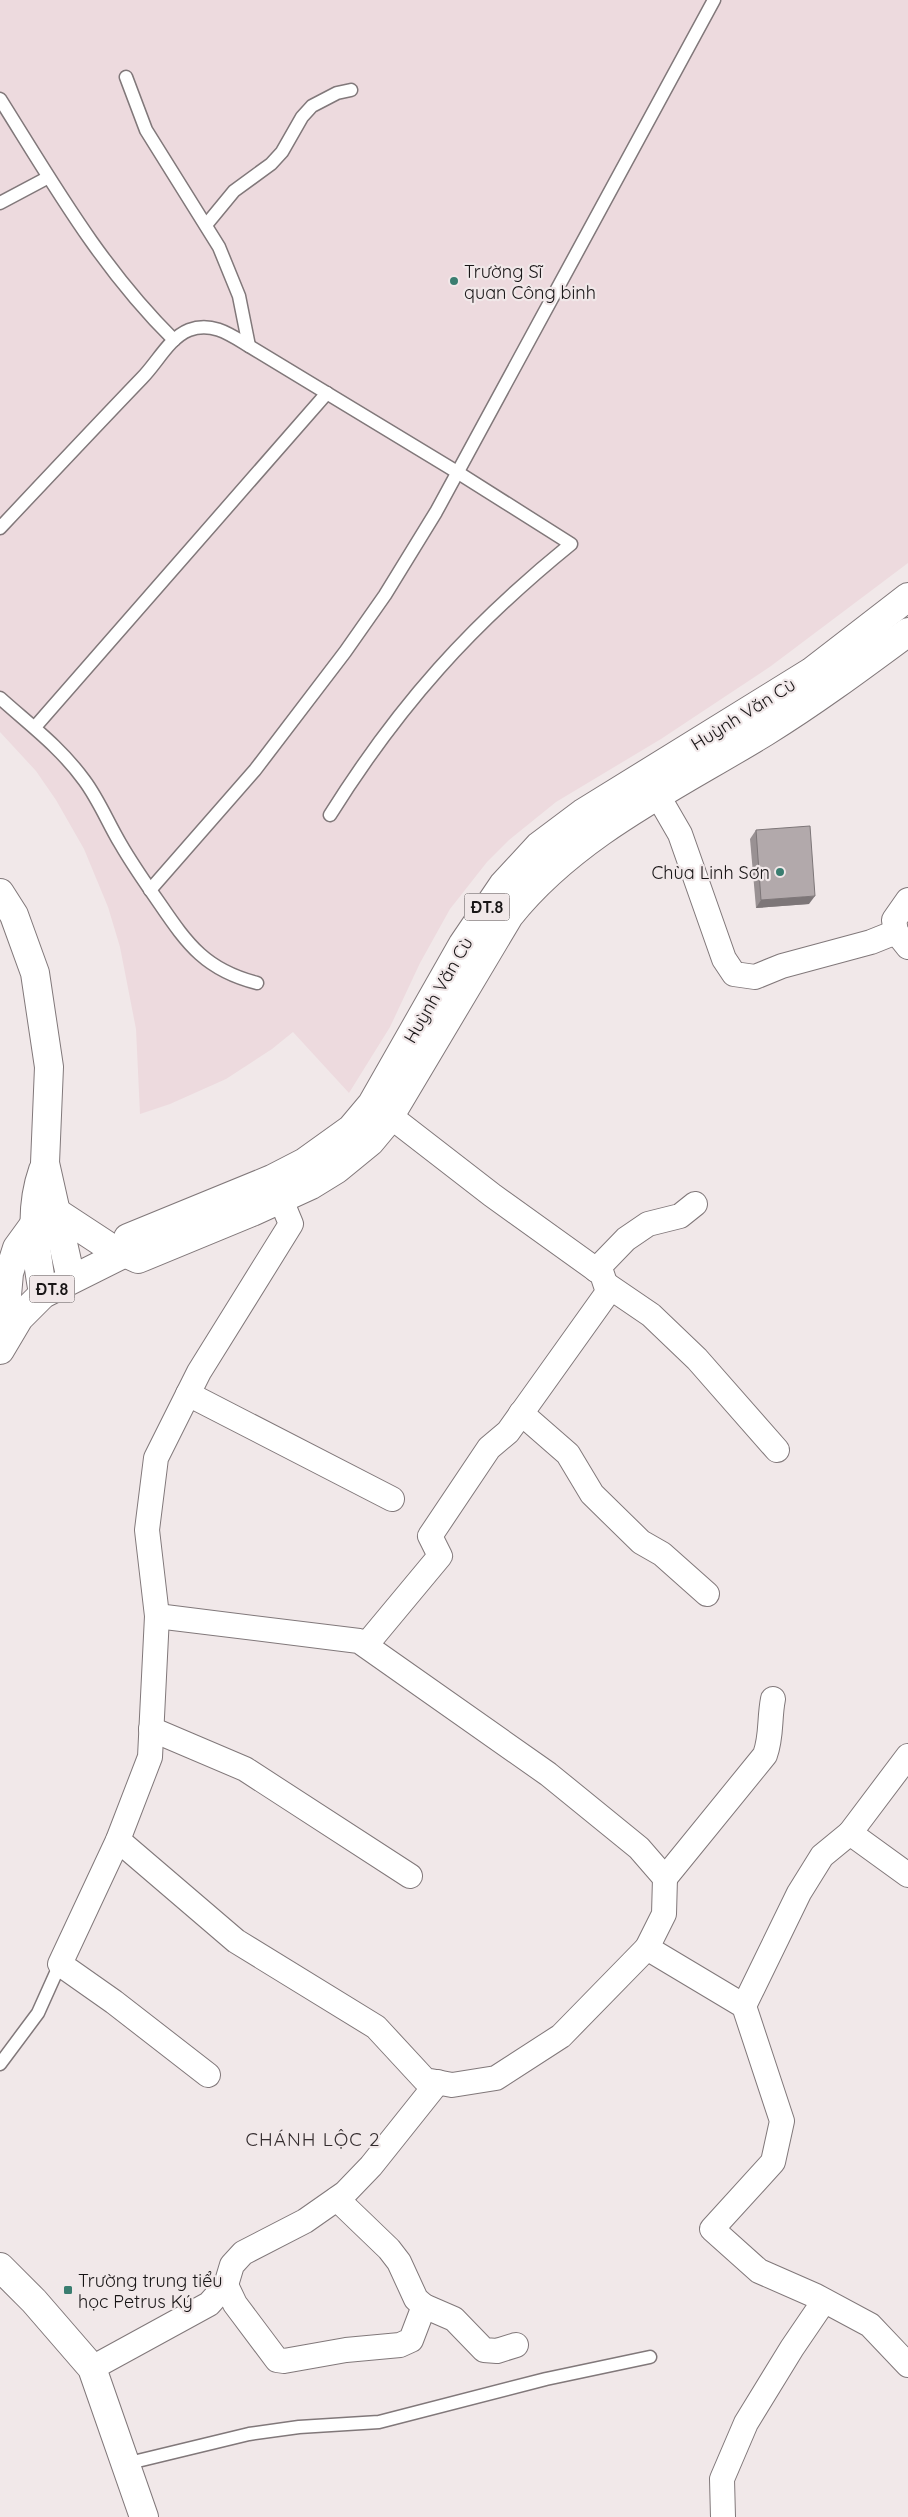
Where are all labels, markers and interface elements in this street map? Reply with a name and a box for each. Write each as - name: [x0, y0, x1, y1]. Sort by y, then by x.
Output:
- place label: Trường Sĩ quan Công binh: [464, 260, 596, 304]
- marker: Trường Sĩ quan Công binh: [448, 275, 460, 287]
- street label: Huỳnh Văn Cù: [686, 673, 800, 755]
- place label: Chùa Linh Sơn: [652, 861, 770, 884]
- marker: Chùa Linh Sơn: [774, 866, 786, 878]
- road number: ĐT.8: [464, 894, 510, 920]
- street label: Huỳnh Văn Cù: [398, 933, 478, 1047]
- road number: ĐT.8: [30, 1276, 74, 1302]
- district label: CHÁNH LỘC 2: [246, 2127, 380, 2151]
- place label: Trường trung tiểu học Petrus Ký: [78, 2269, 223, 2313]
- marker: Trường trung tiểu học Petrus Ký: [62, 2284, 74, 2296]

